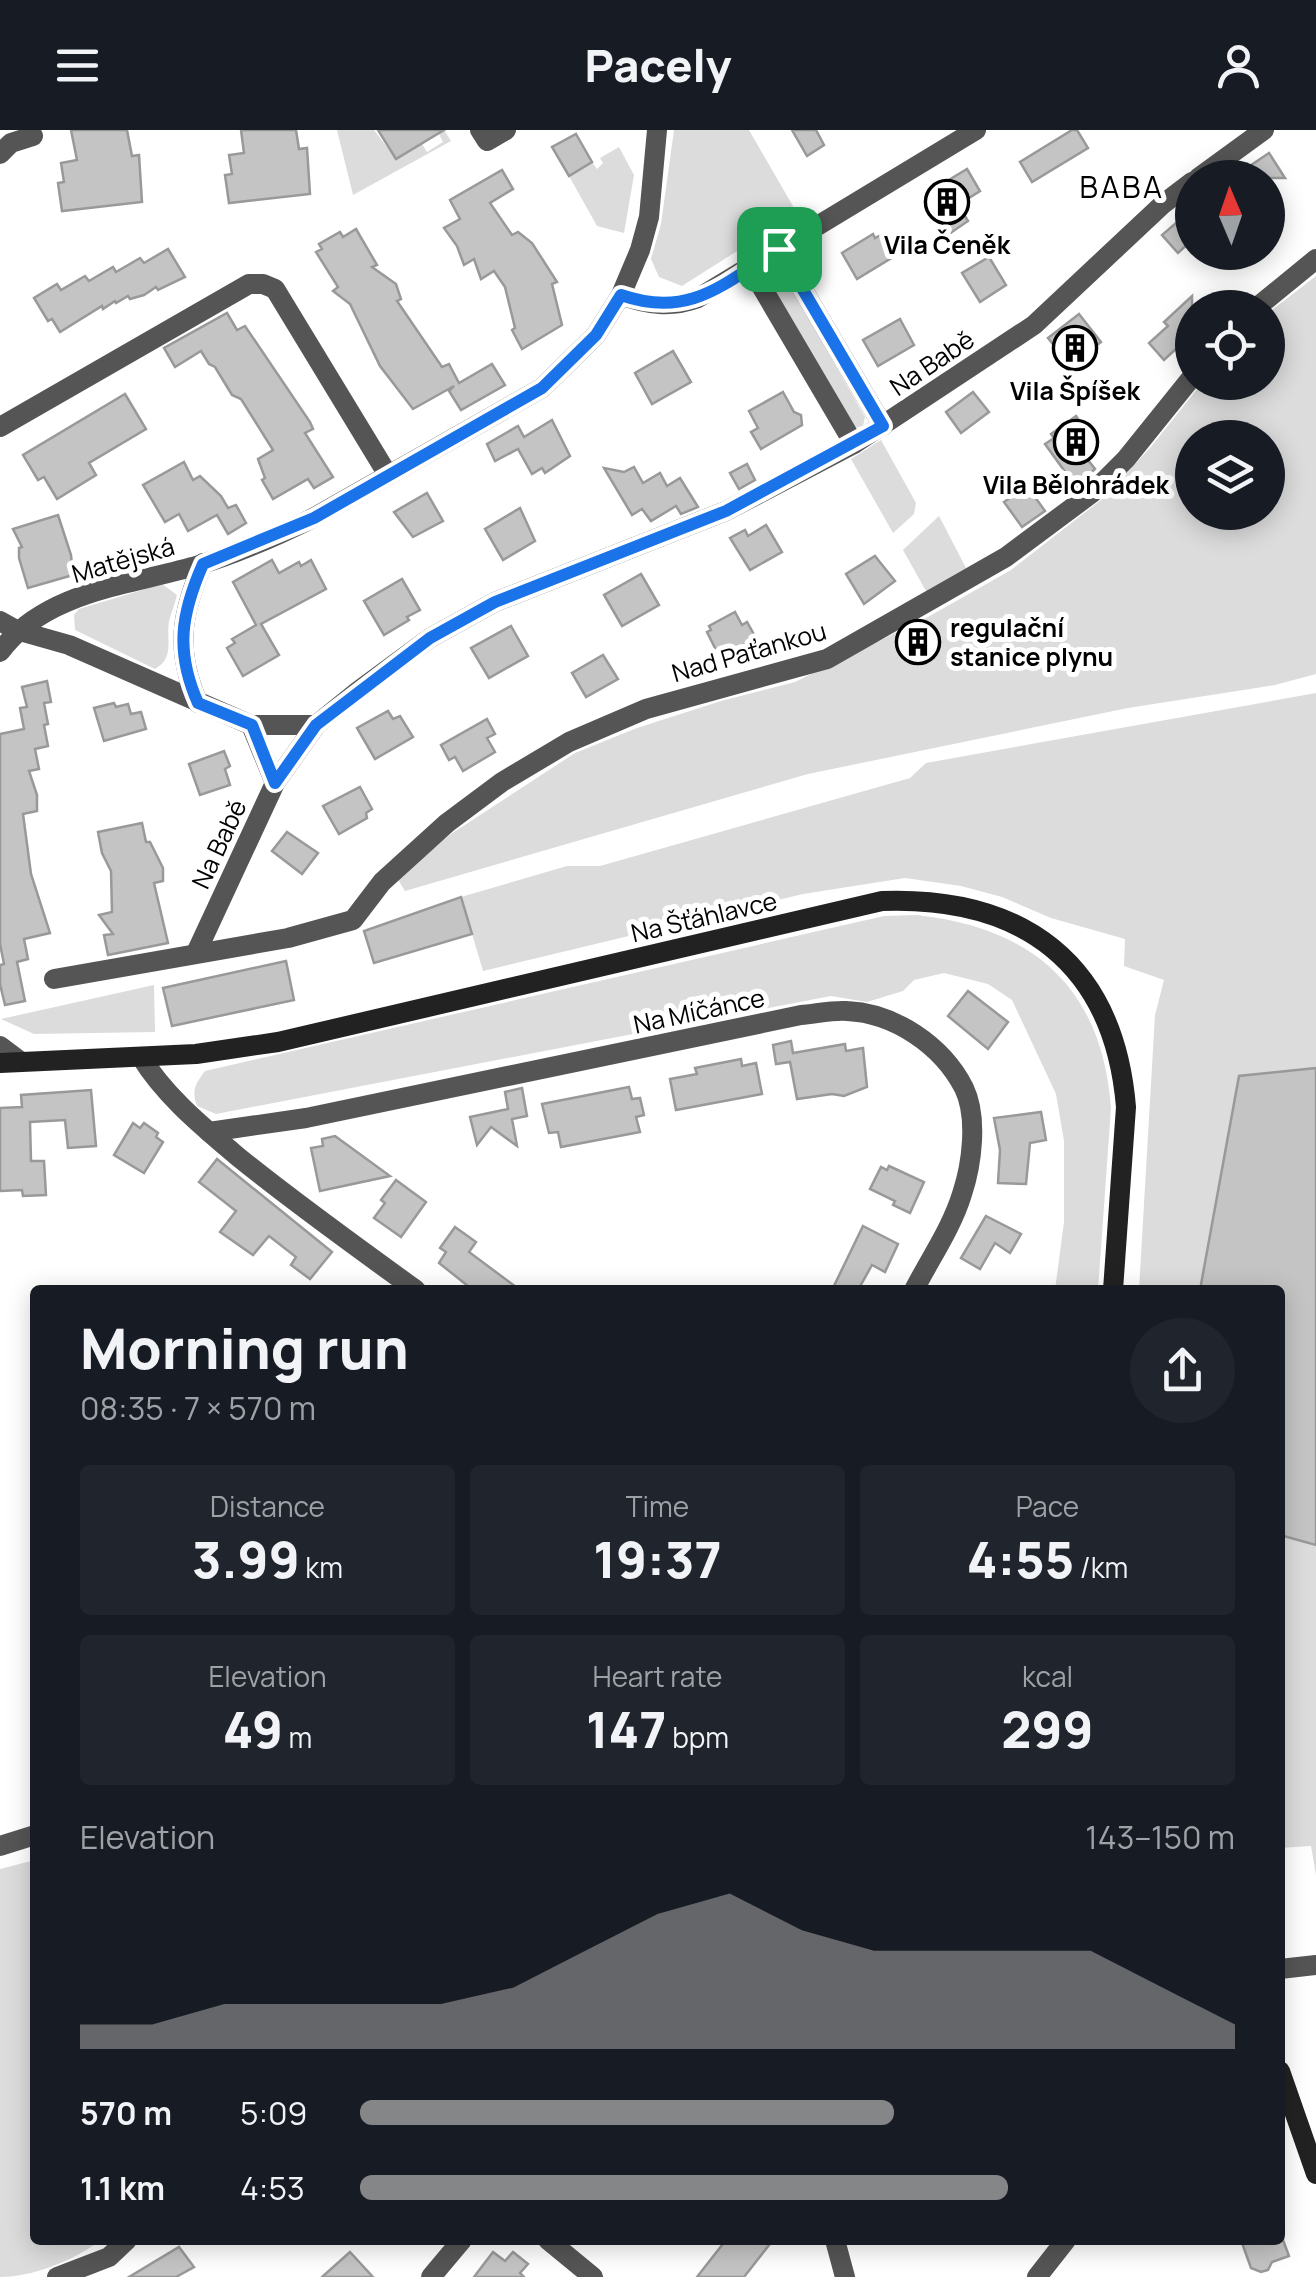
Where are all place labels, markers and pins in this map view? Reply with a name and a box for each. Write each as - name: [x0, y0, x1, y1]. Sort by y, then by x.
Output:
- building icon: Vila Čeněk: [924, 179, 970, 225]
- pin: [737, 207, 822, 292]
- place label: Vila Čeněk: [884, 227, 1011, 262]
- building icon: Vila Špíšek: [1052, 325, 1098, 371]
- place label: Vila Špíšek: [1010, 373, 1140, 408]
- building icon: Vila Bělohrádek: [1053, 419, 1099, 465]
- place label: Vila Bělohrádek: [983, 467, 1169, 502]
- place label: regulační stanice plynu: [950, 610, 1113, 674]
- building icon: regulační stanice plynu: [895, 619, 941, 665]

